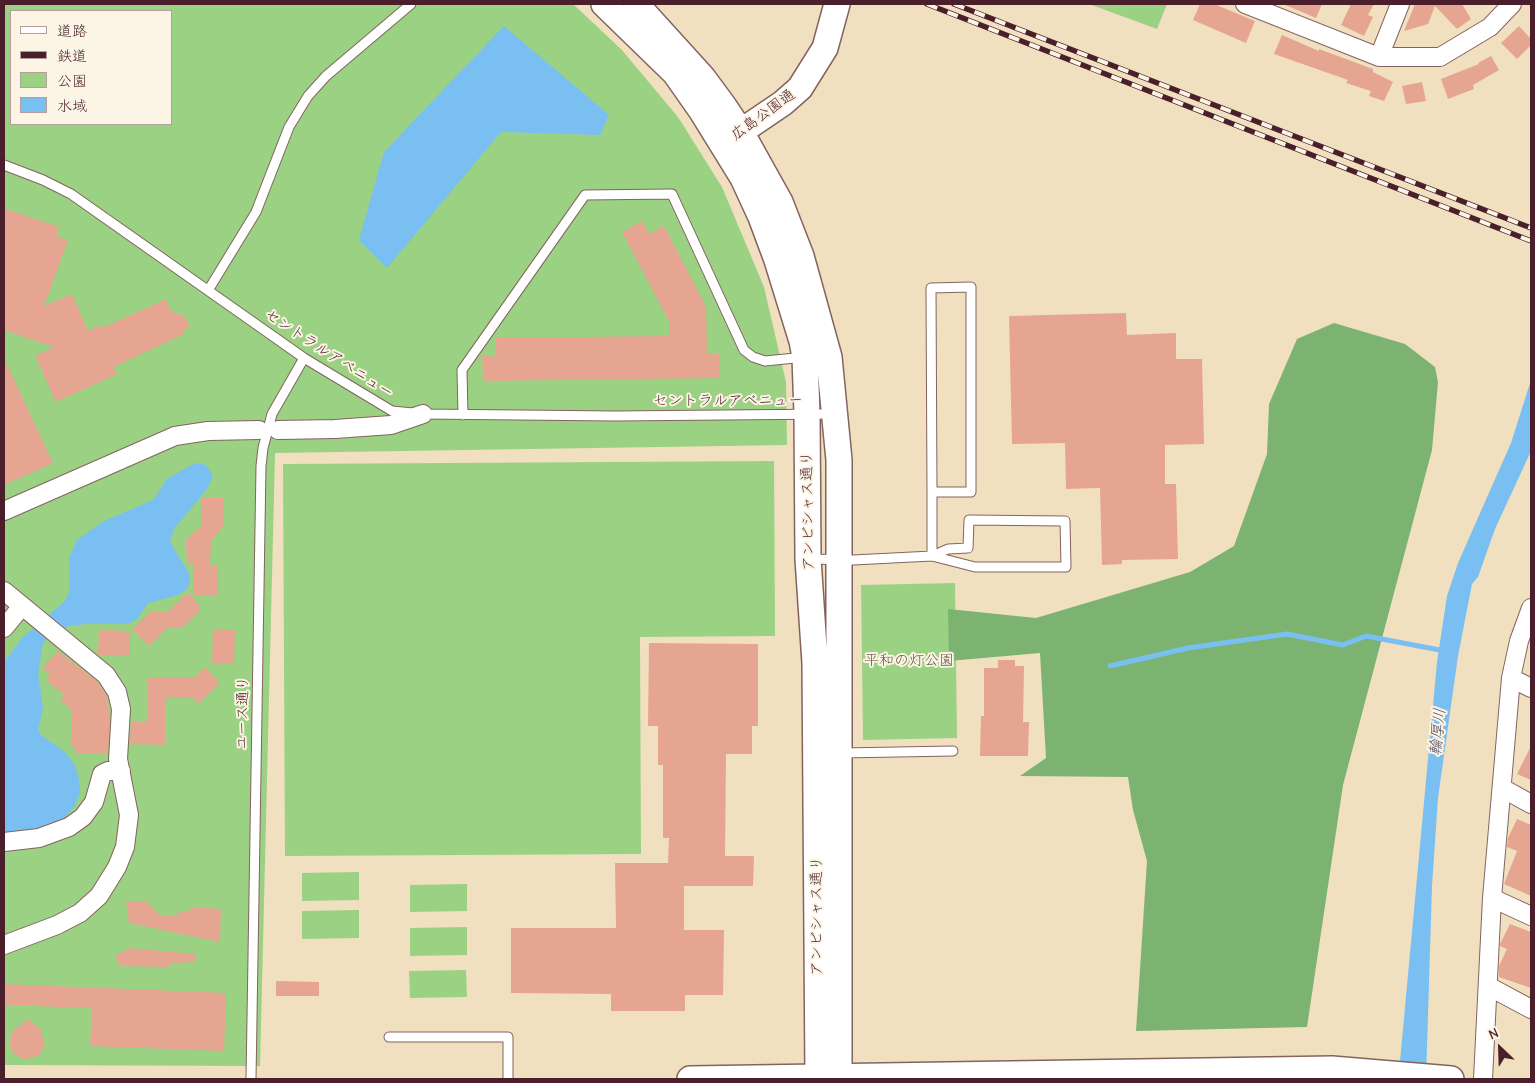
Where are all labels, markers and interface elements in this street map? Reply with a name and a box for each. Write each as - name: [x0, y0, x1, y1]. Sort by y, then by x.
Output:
- legend: [10, 10, 172, 125]
- text: 道路: [57, 22, 87, 40]
- text: 鉄道: [57, 47, 87, 65]
- text: 公園: [57, 72, 87, 90]
- street label: 広島公園通: [727, 86, 799, 144]
- text: 水域: [57, 97, 87, 115]
- street label: セントラルアベニュー: [261, 306, 397, 402]
- street label: セントラルアベニュー: [653, 392, 803, 410]
- street label: アンビシャス通り: [798, 451, 818, 571]
- park label: 平和の灯公園: [864, 652, 954, 670]
- street label: ユース通り: [233, 676, 253, 750]
- water label: 輪厚川: [1426, 707, 1450, 757]
- street label: アンビシャス通り: [808, 856, 826, 976]
- north arrow: [1475, 1023, 1525, 1073]
- text: N: [1486, 1024, 1501, 1043]

